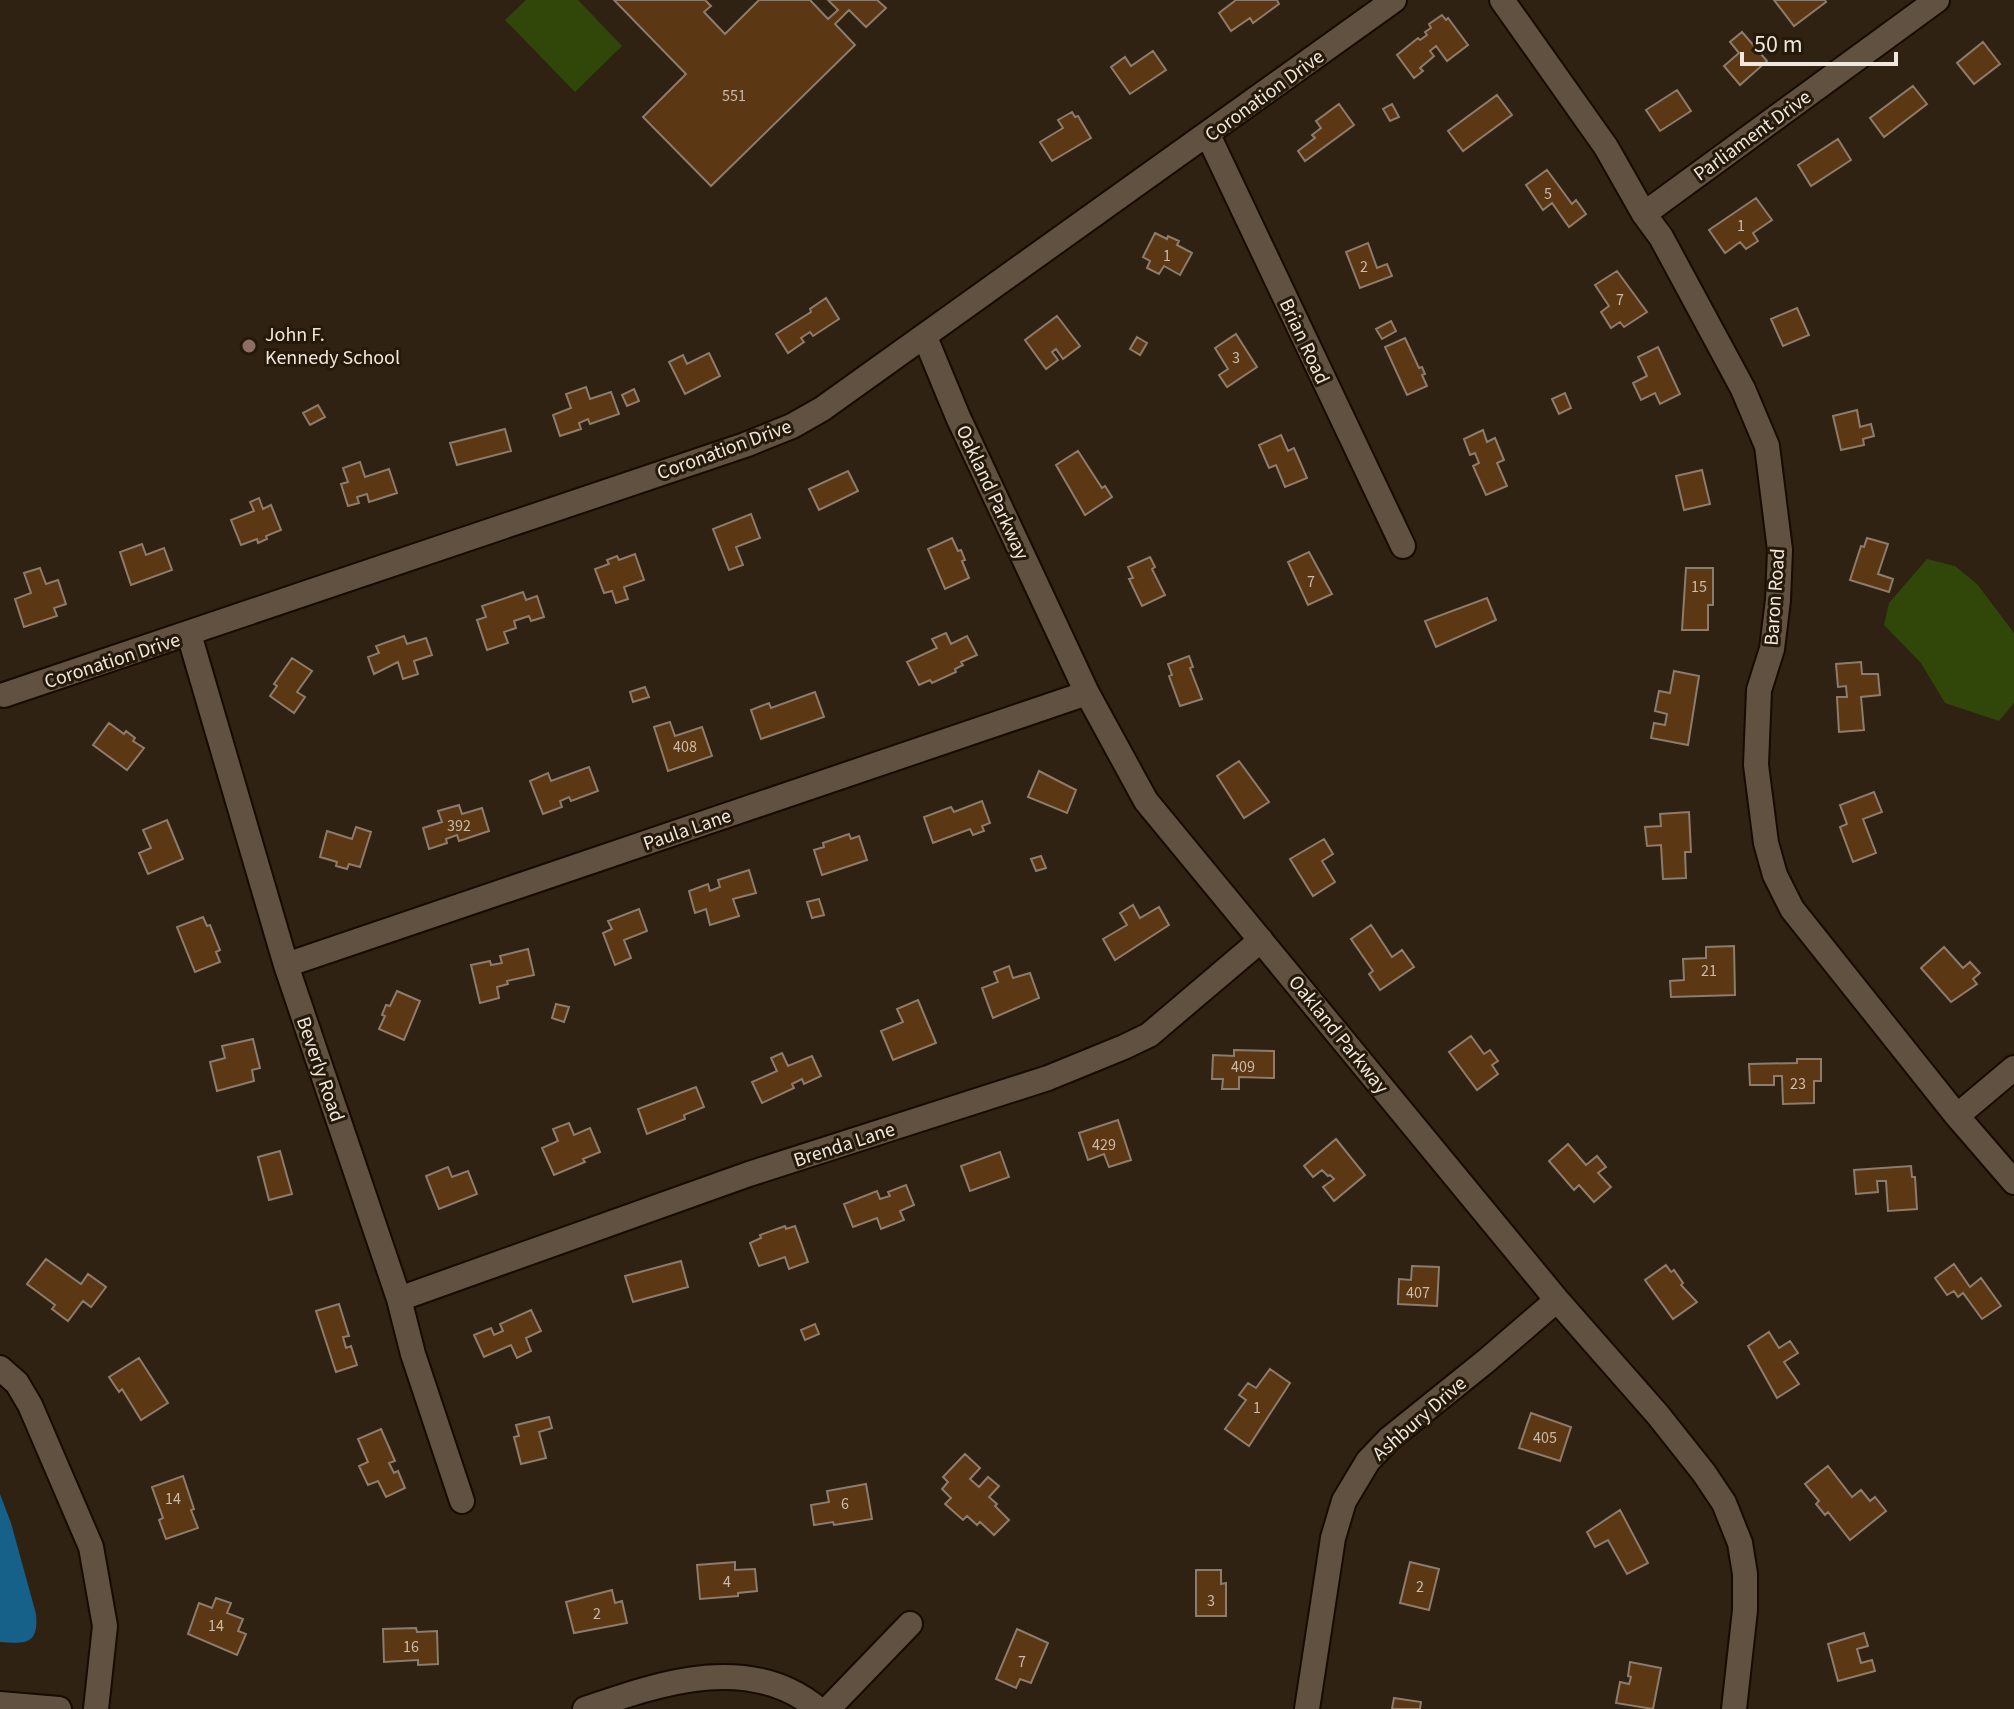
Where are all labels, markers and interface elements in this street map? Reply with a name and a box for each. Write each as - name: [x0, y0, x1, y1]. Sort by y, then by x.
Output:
- scale bar: [1742, 16, 1896, 66]
- text: 50 m: [1754, 27, 1803, 62]
- street label: Coronation Drive: [1199, 43, 1330, 149]
- street label: Parliament Drive: [1688, 84, 1817, 188]
- house number: 551: [722, 85, 746, 107]
- house number: 5: [1544, 183, 1552, 205]
- house number: 1: [1737, 215, 1745, 237]
- house number: 1: [1163, 245, 1171, 267]
- house number: 2: [1360, 256, 1368, 278]
- house number: 7: [1616, 289, 1624, 311]
- street label: Brian Road: [1272, 294, 1336, 389]
- place label: John F. Kennedy School: [265, 321, 400, 372]
- marker: John F. Kennedy School: [240, 337, 258, 355]
- house number: 3: [1232, 347, 1240, 369]
- street label: Coronation Drive: [653, 413, 796, 487]
- street label: Oakland Parkway: [949, 421, 1036, 565]
- street label: Baron Road: [1758, 548, 1792, 647]
- house number: 7: [1307, 571, 1315, 593]
- house number: 15: [1691, 576, 1707, 598]
- street label: Coronation Drive: [41, 626, 184, 696]
- house number: 408: [673, 736, 697, 758]
- street label: Paula Lane: [640, 802, 735, 858]
- house number: 392: [447, 815, 471, 837]
- house number: 21: [1701, 960, 1717, 982]
- street label: Oakland Parkway: [1282, 969, 1395, 1100]
- street label: Beverly Road: [289, 1013, 351, 1126]
- house number: 409: [1231, 1056, 1255, 1078]
- house number: 23: [1790, 1073, 1806, 1095]
- street label: Brenda Lane: [790, 1115, 899, 1175]
- house number: 429: [1092, 1134, 1116, 1156]
- house number: 407: [1406, 1282, 1430, 1304]
- street label: Ashbury Drive: [1366, 1370, 1473, 1468]
- house number: 1: [1253, 1397, 1261, 1419]
- house number: 405: [1533, 1427, 1557, 1449]
- house number: 14: [165, 1488, 181, 1510]
- house number: 6: [841, 1493, 849, 1515]
- house number: 4: [723, 1571, 731, 1593]
- house number: 2: [1416, 1576, 1424, 1598]
- house number: 3: [1207, 1590, 1215, 1612]
- house number: 2: [593, 1603, 601, 1625]
- house number: 14: [208, 1615, 224, 1637]
- house number: 16: [403, 1636, 419, 1658]
- house number: 7: [1018, 1651, 1026, 1673]

